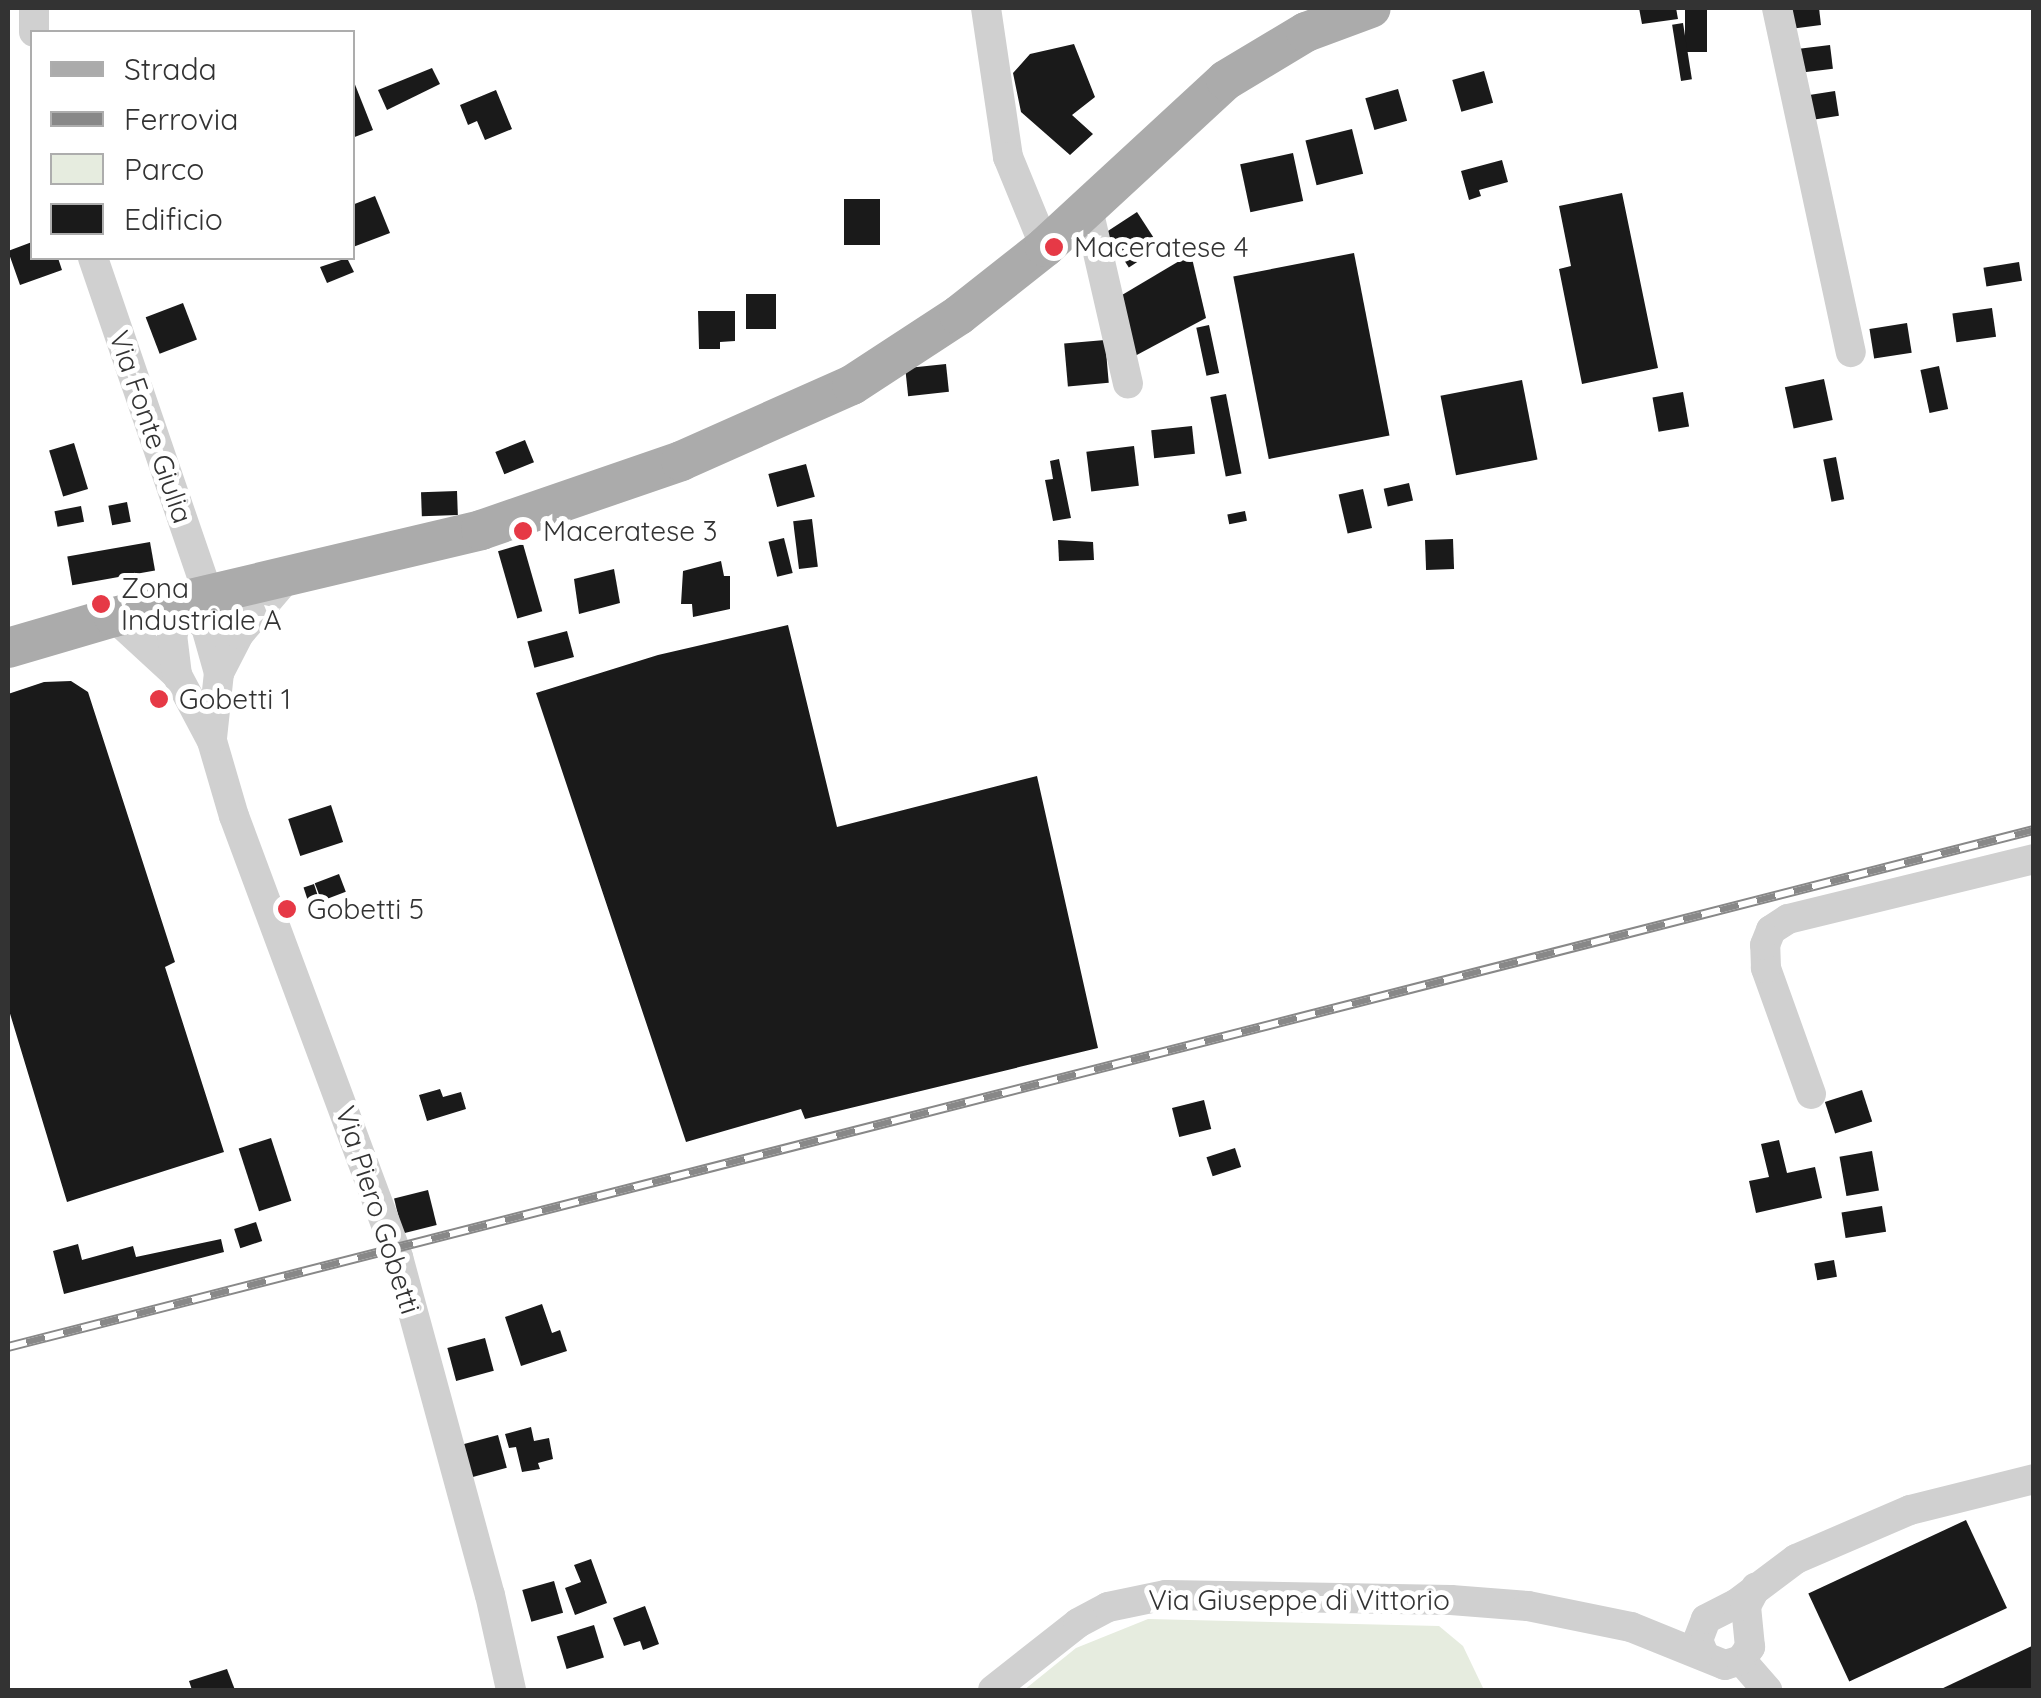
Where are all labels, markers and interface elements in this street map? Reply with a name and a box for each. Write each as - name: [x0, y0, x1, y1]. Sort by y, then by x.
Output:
- legend: [30, 30, 355, 260]
- text: Strada: [124, 50, 217, 88]
- text: Ferrovia: [124, 100, 238, 138]
- text: Parco: [124, 150, 204, 188]
- text: Edificio: [124, 200, 223, 238]
- place label: Maceratese 4: [1074, 230, 1248, 264]
- marker: Maceratese 4: [1043, 236, 1065, 258]
- street label: Via Fonte Giulia: [102, 326, 200, 528]
- place label: Maceratese 3: [543, 514, 717, 548]
- marker: Maceratese 3: [512, 520, 534, 542]
- place label: Zona Industriale A: [121, 571, 282, 637]
- marker: Zona Industriale A: [90, 593, 112, 615]
- place label: Gobetti 1: [179, 682, 291, 716]
- marker: Gobetti 1: [148, 688, 170, 710]
- place label: Gobetti 5: [307, 892, 424, 926]
- marker: Gobetti 5: [276, 898, 298, 920]
- street label: Via Piero Gobetti: [329, 1102, 427, 1318]
- street label: Via Giuseppe di Vittorio: [1148, 1583, 1450, 1617]

